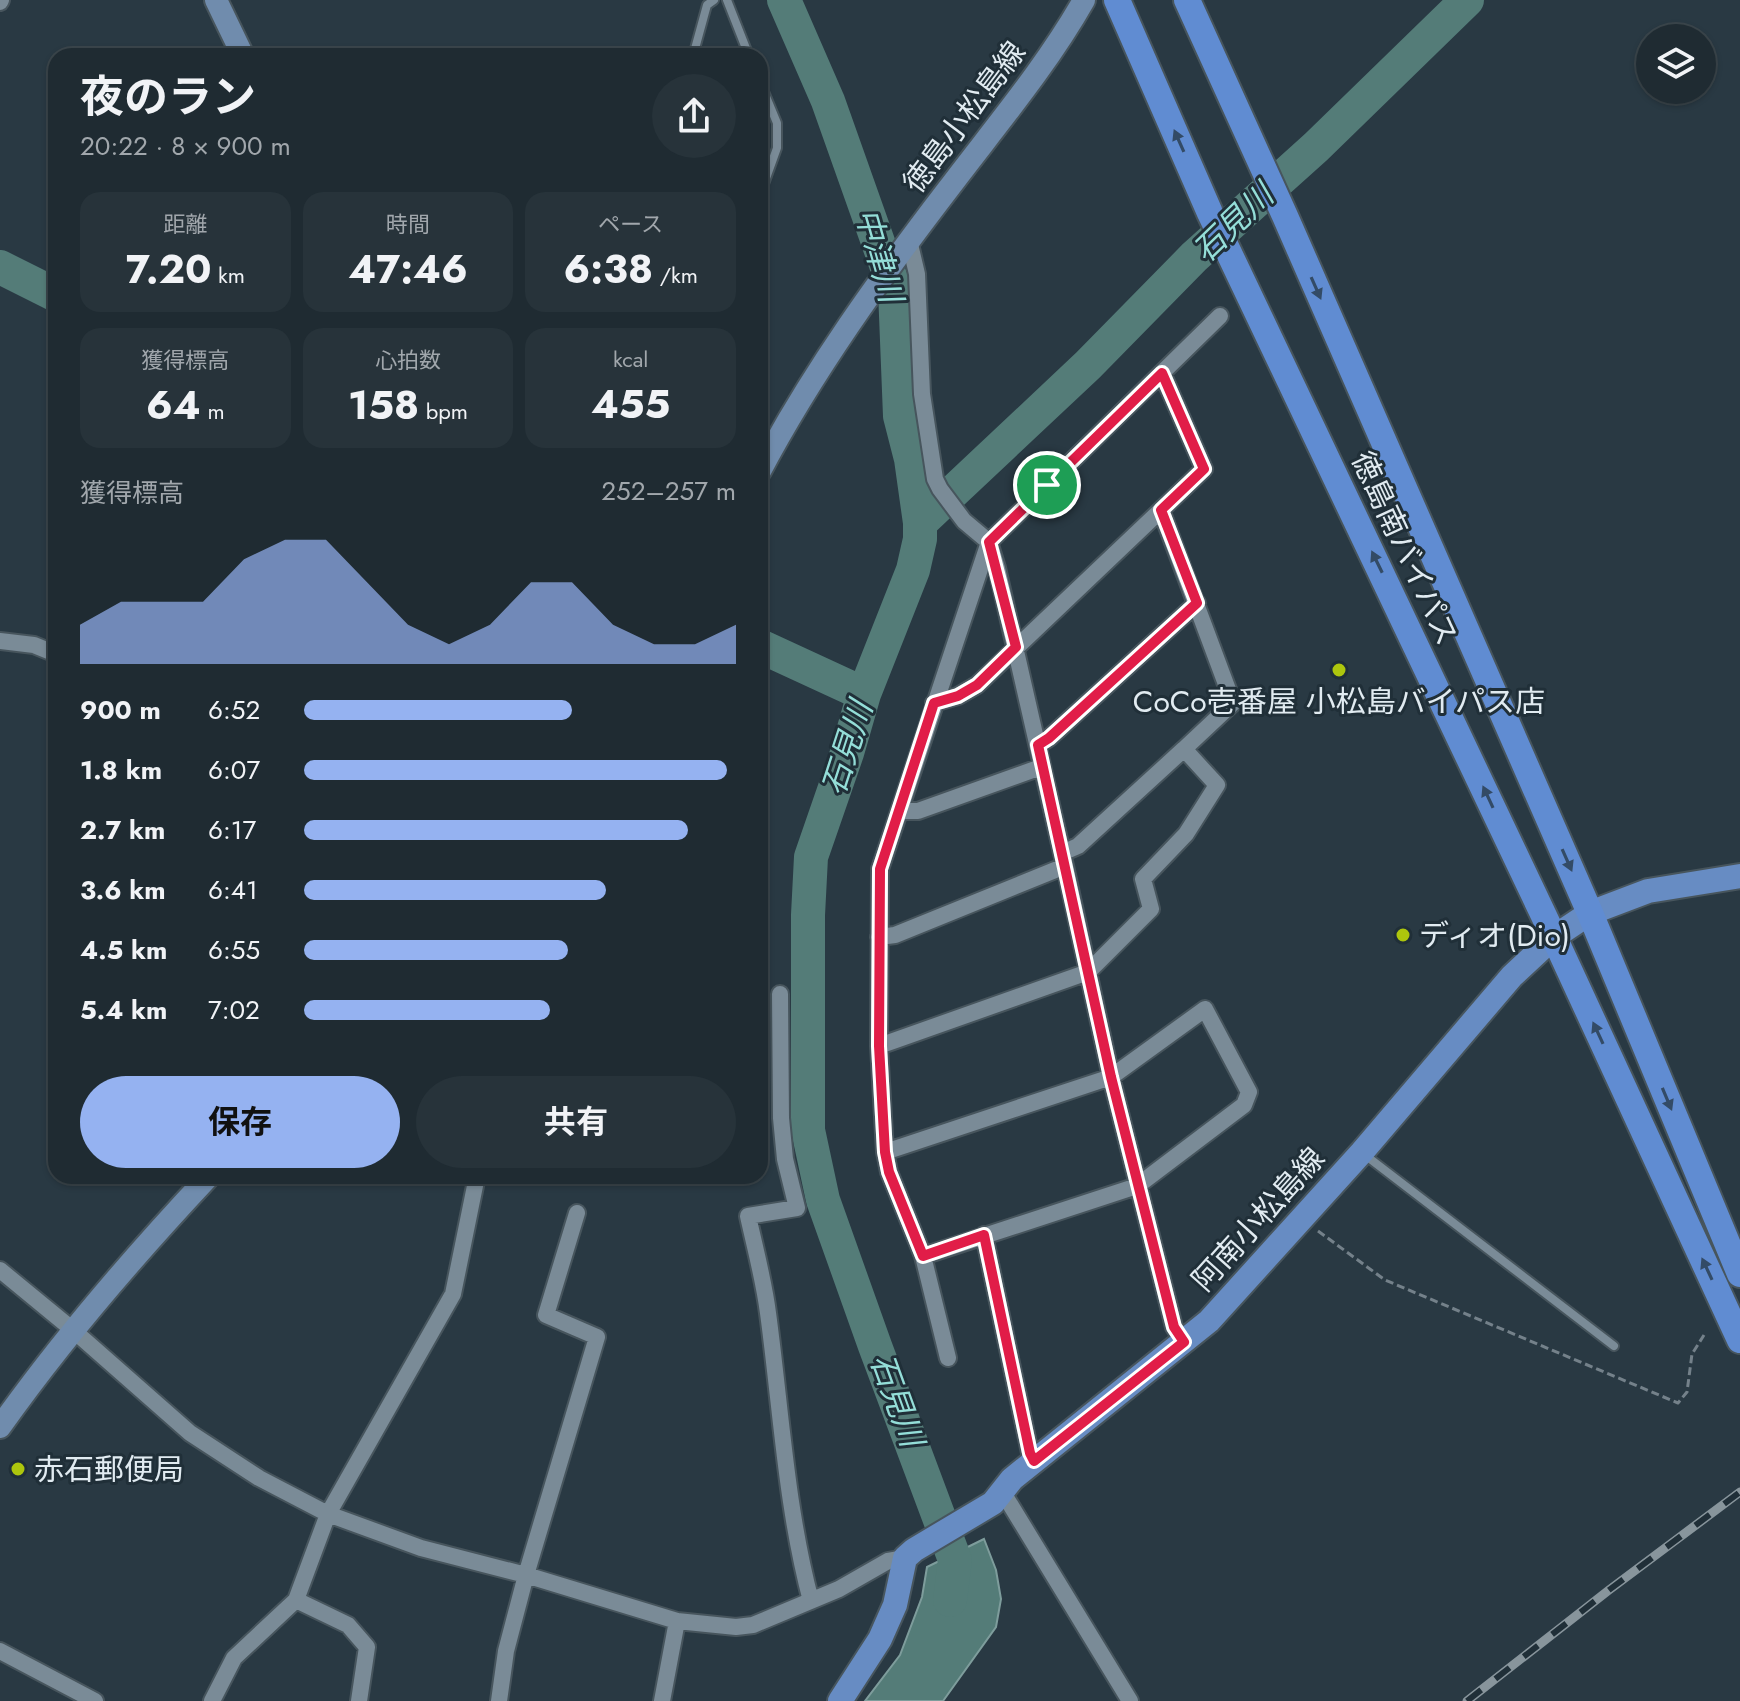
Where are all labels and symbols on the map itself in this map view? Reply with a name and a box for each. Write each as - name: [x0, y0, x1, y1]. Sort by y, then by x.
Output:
- street label: 徳島小松島線: [893, 32, 1035, 202]
- one-way arrow: [1172, 129, 1185, 153]
- water label: 石見川: [1182, 171, 1286, 273]
- water label: 中津川: [844, 203, 915, 310]
- one-way arrow: [1310, 276, 1323, 300]
- street label: 徳島南バイパス: [1341, 444, 1469, 652]
- pin: [1013, 451, 1081, 519]
- one-way arrow: [1370, 551, 1384, 574]
- marker: CoCo壱番屋 小松島バイパス店: [1330, 661, 1348, 679]
- place label: CoCo壱番屋 小松島バイパス店: [1133, 680, 1545, 723]
- water label: 石見川: [810, 692, 885, 801]
- one-way arrow: [1481, 786, 1495, 809]
- one-way arrow: [1560, 848, 1573, 871]
- place label: ディオ(Dio): [1419, 914, 1570, 957]
- marker: ディオ(Dio): [1394, 926, 1412, 944]
- one-way arrow: [1591, 1021, 1605, 1045]
- one-way arrow: [1661, 1087, 1674, 1111]
- street label: 阿南小松島線: [1182, 1138, 1334, 1300]
- one-way arrow: [1700, 1257, 1713, 1281]
- water label: 石見川: [859, 1347, 936, 1456]
- place label: 赤石郵便局: [34, 1448, 184, 1491]
- marker: 赤石郵便局: [9, 1460, 27, 1478]

